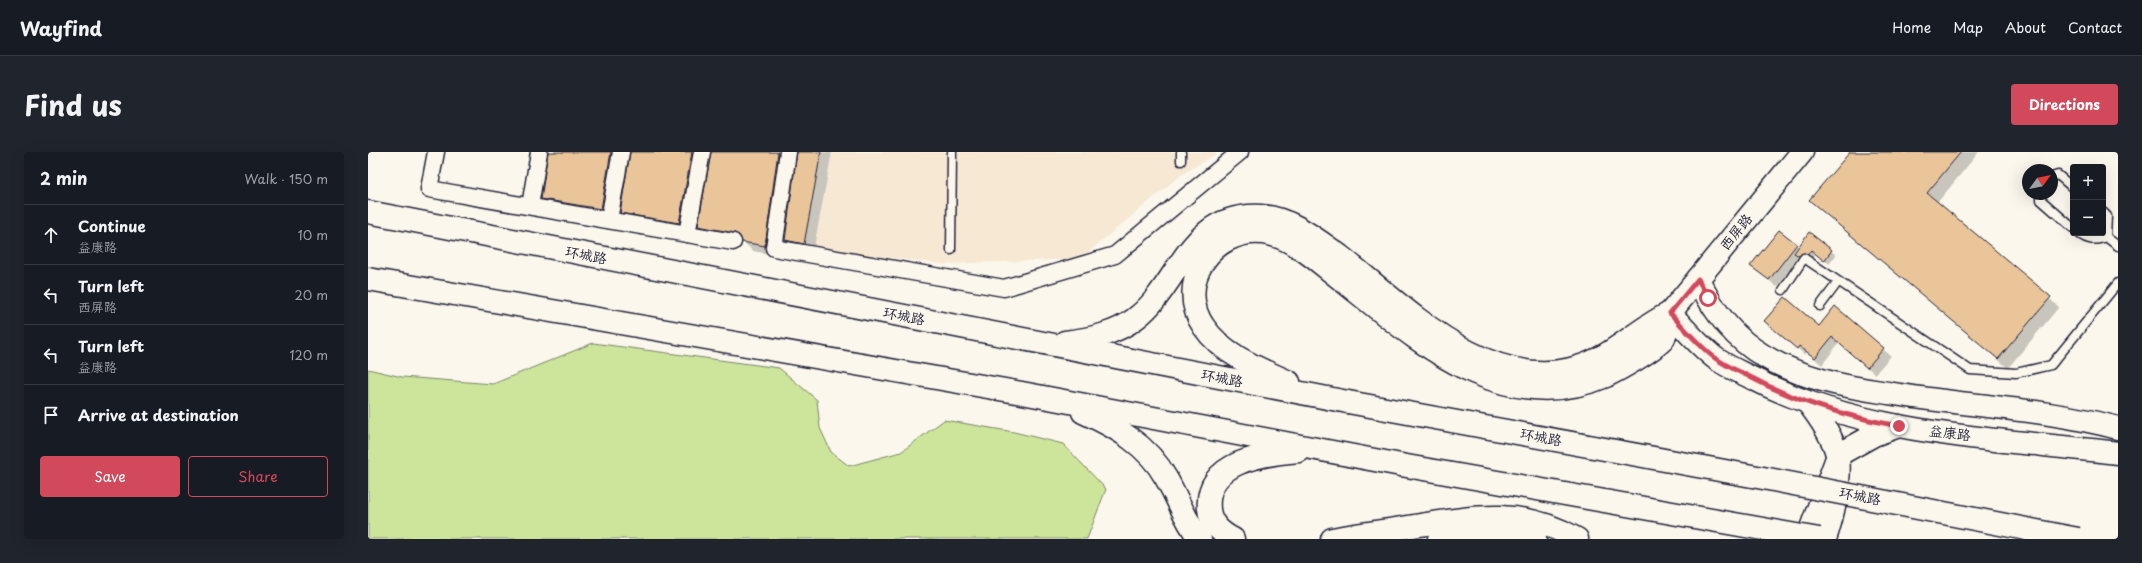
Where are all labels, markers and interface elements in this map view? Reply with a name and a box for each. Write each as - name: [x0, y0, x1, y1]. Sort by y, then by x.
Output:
- text: Wayfind: [20, 14, 102, 42]
- text: Home: [1892, 17, 1931, 38]
- text: Map: [1953, 17, 1983, 38]
- text: About: [2005, 17, 2046, 38]
- text: Contact: [2068, 17, 2122, 38]
- text: Find us: [24, 83, 122, 126]
- button: Directions: [2011, 84, 2118, 125]
- north arrow: [2022, 164, 2058, 200]
- map controls: [2070, 164, 2106, 236]
- button: +: [2070, 164, 2106, 200]
- text: 2 min: [40, 165, 87, 191]
- text: Walk · 150 m: [244, 169, 328, 188]
- button: −: [2070, 200, 2106, 236]
- street label: 西屏路: [1714, 209, 1757, 255]
- text: Continue: [78, 214, 146, 237]
- icon: ahead: [40, 224, 62, 246]
- text: 10 m: [298, 225, 328, 244]
- text: 益康路: [78, 237, 117, 256]
- street label: 环城路: [563, 240, 609, 269]
- text: Turn left: [78, 274, 144, 297]
- icon: left: [40, 284, 62, 306]
- text: 20 m: [294, 285, 328, 304]
- route start: [1699, 289, 1717, 307]
- text: 西屏路: [78, 297, 117, 316]
- street label: 环城路: [881, 301, 927, 330]
- text: Turn left: [78, 334, 144, 357]
- icon: left: [40, 344, 62, 366]
- text: 120 m: [289, 345, 328, 364]
- text: 益康路: [78, 357, 117, 376]
- street label: 环城路: [1199, 363, 1245, 392]
- text: Arrive at destination: [78, 403, 239, 426]
- icon: arrive: [40, 404, 62, 426]
- route end: [1890, 417, 1908, 435]
- street label: 益康路: [1928, 420, 1972, 445]
- street label: 环城路: [1519, 423, 1564, 450]
- button: Save: [40, 456, 180, 497]
- button: Share: [188, 456, 328, 497]
- street label: 环城路: [1837, 481, 1883, 510]

